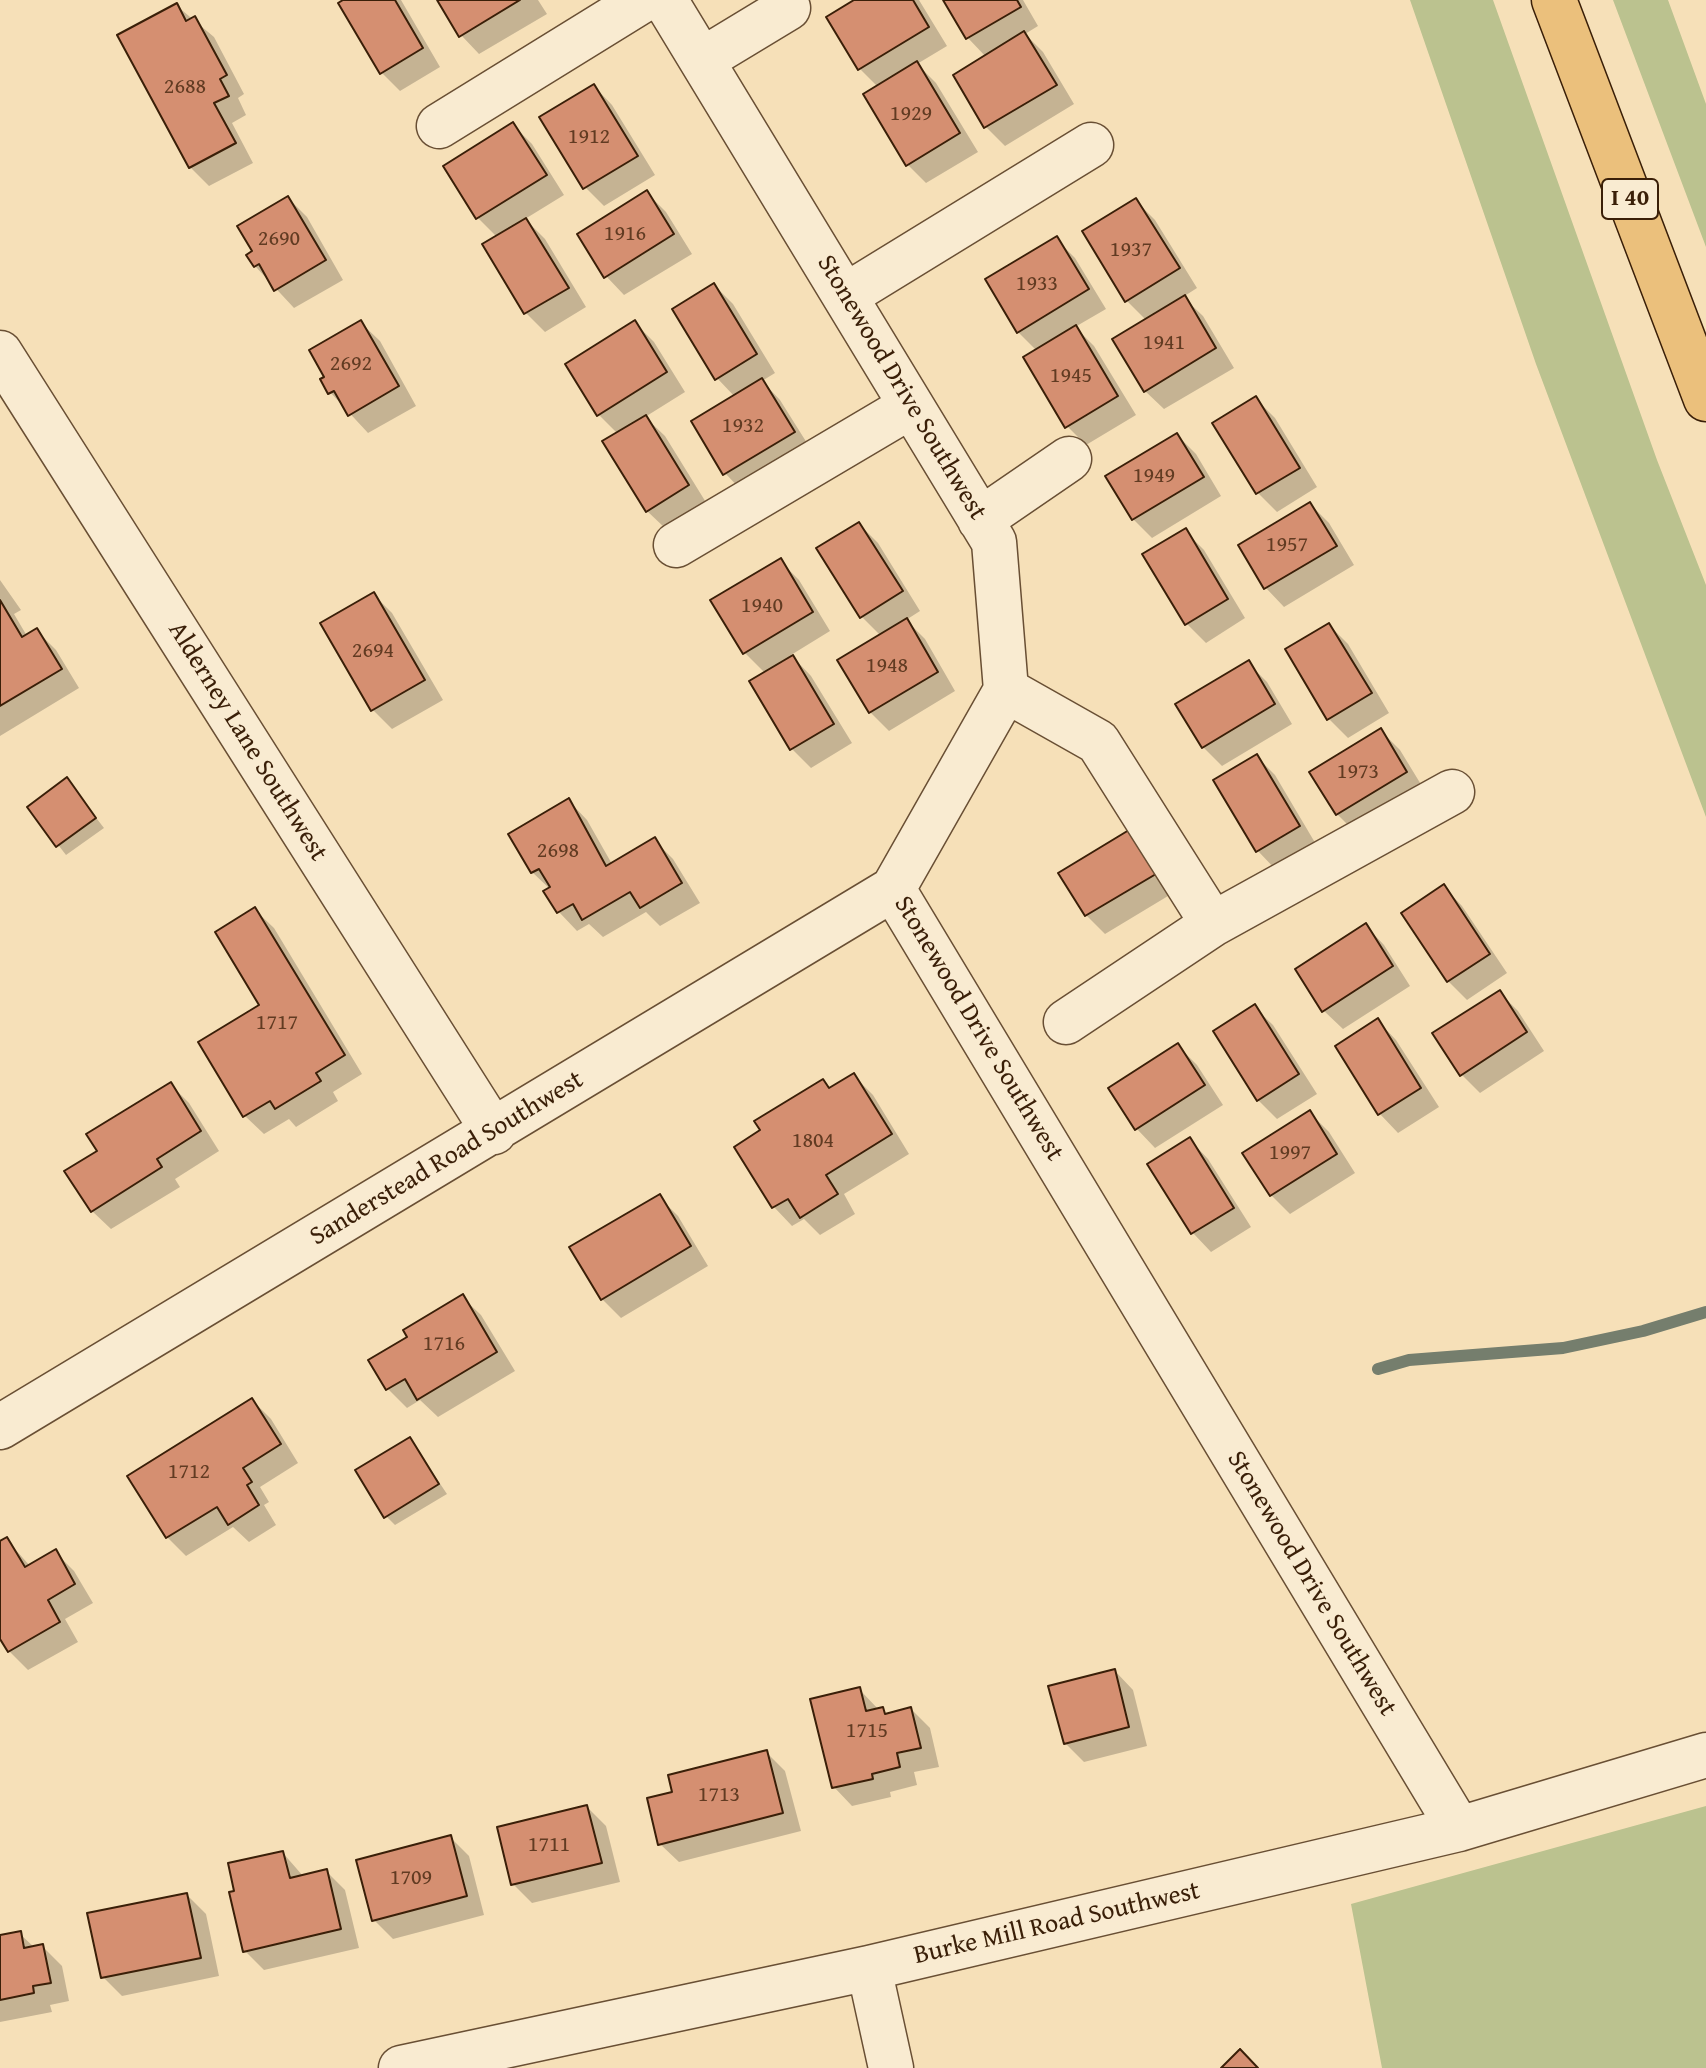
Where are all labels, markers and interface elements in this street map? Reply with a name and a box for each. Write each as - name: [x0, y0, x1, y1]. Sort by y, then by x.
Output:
- house number: 2688: [164, 74, 206, 100]
- house number: 1929: [890, 101, 932, 127]
- house number: 1912: [568, 124, 610, 150]
- road number: I 40: [1602, 179, 1658, 219]
- house number: 1916: [604, 221, 646, 247]
- house number: 2690: [258, 226, 300, 252]
- house number: 1937: [1110, 237, 1152, 263]
- street label: Stonewood Drive Southwest: [809, 250, 993, 526]
- house number: 1933: [1016, 271, 1058, 297]
- house number: 1941: [1143, 330, 1185, 356]
- house number: 2692: [330, 351, 372, 377]
- house number: 1945: [1050, 363, 1092, 389]
- house number: 1932: [722, 413, 764, 439]
- house number: 1949: [1133, 463, 1175, 489]
- house number: 1957: [1266, 532, 1308, 558]
- house number: 1940: [741, 593, 783, 619]
- street label: Alderney Lane Southwest: [161, 617, 333, 867]
- house number: 2694: [352, 638, 394, 664]
- house number: 1948: [866, 653, 908, 679]
- house number: 1973: [1337, 759, 1379, 785]
- house number: 2698: [537, 838, 579, 864]
- street label: Stonewood Drive Southwest: [886, 891, 1070, 1167]
- house number: 1717: [256, 1010, 298, 1036]
- street label: Sanderstead Road Southwest: [305, 1065, 589, 1253]
- house number: 1804: [792, 1128, 834, 1154]
- house number: 1997: [1269, 1140, 1311, 1166]
- house number: 1716: [423, 1331, 465, 1357]
- street label: Stonewood Drive Southwest: [1219, 1446, 1403, 1722]
- house number: 1712: [168, 1459, 210, 1485]
- house number: 1715: [846, 1718, 888, 1744]
- house number: 1713: [698, 1782, 740, 1808]
- house number: 1711: [528, 1832, 570, 1858]
- house number: 1709: [390, 1865, 432, 1891]
- street label: Burke Mill Road Southwest: [911, 1876, 1203, 1972]

